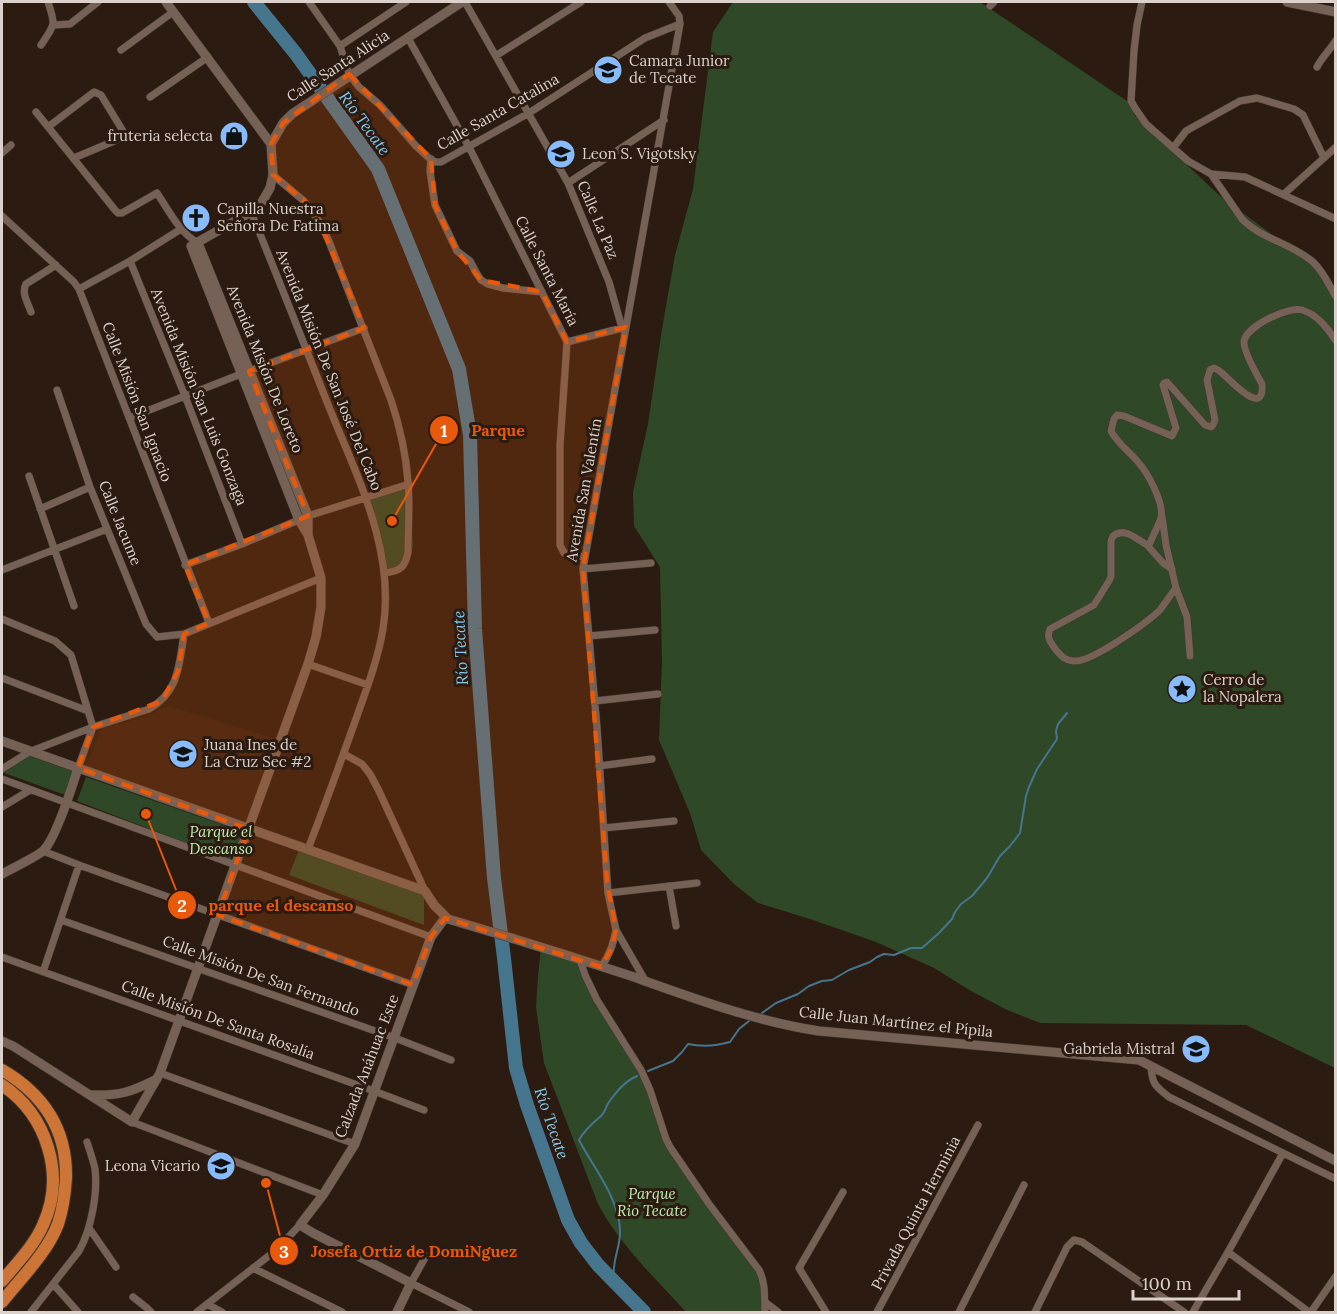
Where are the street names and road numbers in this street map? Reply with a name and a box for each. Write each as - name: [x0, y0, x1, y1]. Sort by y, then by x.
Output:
- street label: Calle Santa Alicia: [283, 25, 393, 106]
- street label: Calle Santa Catalina: [433, 69, 562, 154]
- street label: Calle La Paz: [573, 178, 624, 262]
- street label: Calle Santa María: [511, 212, 584, 329]
- street label: Avenida Misión De San José Del Cabo: [272, 245, 387, 493]
- street label: Avenida Misión De Loreto: [223, 281, 308, 456]
- street label: Avenida Misión San Luis Gonzaga: [147, 285, 252, 508]
- street label: Calle Misión San Ignacio: [98, 319, 177, 485]
- street label: Avenida San Valentín: [561, 417, 605, 564]
- street label: Calle Jacume: [95, 478, 146, 568]
- street label: Calle Misión De San Fernando: [160, 931, 362, 1020]
- street label: Calle Misión De Santa Rosalía: [119, 976, 318, 1063]
- street label: Calzada Anáhuac Este: [330, 991, 403, 1140]
- street label: Calle Juan Martínez el Pípila: [798, 1002, 994, 1041]
- street label: Privada Quinta Herminia: [867, 1132, 964, 1293]

